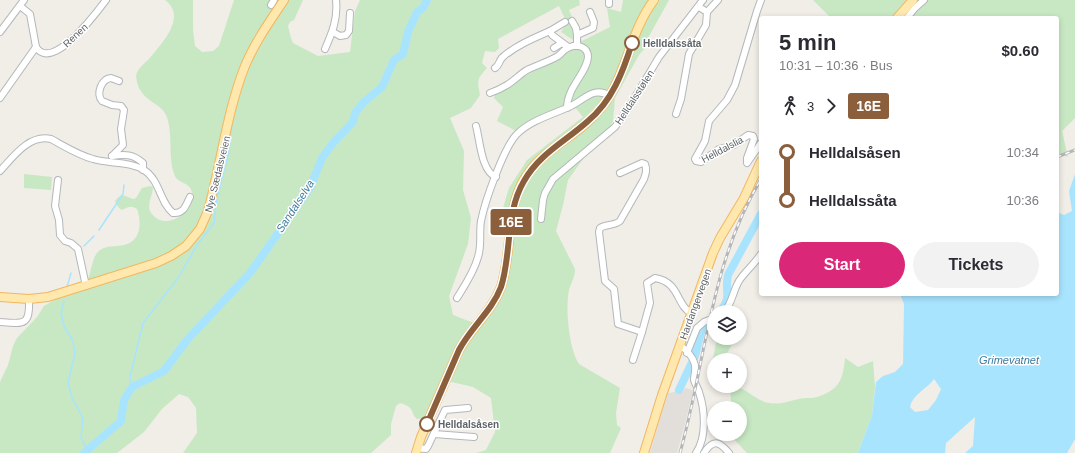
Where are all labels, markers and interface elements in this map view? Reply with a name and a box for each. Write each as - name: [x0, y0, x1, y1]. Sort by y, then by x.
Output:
- street label: Renen: [61, 21, 90, 49]
- text: 5 min: [779, 30, 836, 55]
- marker: Helldalssåta: [624, 35, 640, 51]
- place label: Helldalssåta: [643, 38, 702, 49]
- text: $0.60: [1001, 42, 1039, 59]
- text: 10:31 – 10:36 · Bus: [779, 58, 892, 73]
- street label: Helldalsstølen: [613, 68, 656, 127]
- icon: walk: [779, 95, 801, 117]
- icon: forward: [820, 95, 842, 117]
- text: 16E: [856, 98, 881, 114]
- text: 3: [807, 99, 814, 114]
- street label: Helldalslia: [700, 134, 745, 165]
- street label: Nye Sædalsveien: [203, 135, 232, 213]
- text: Helldalsåsen: [809, 144, 901, 161]
- text: 10:34: [1006, 145, 1039, 160]
- water label: Sandalselva: [274, 178, 316, 234]
- text: Helldalssåta: [809, 192, 897, 209]
- text: 10:36: [1006, 193, 1039, 208]
- line badge: 16E: [488, 209, 534, 235]
- text: 16E: [499, 214, 523, 230]
- button: Start: [779, 242, 905, 288]
- button: Tickets: [913, 242, 1039, 288]
- street label: Hardangervegen: [678, 267, 713, 341]
- map controls: [707, 305, 747, 441]
- button: layers: [707, 305, 747, 345]
- button: +: [707, 353, 747, 393]
- water label: Grimevatnet: [979, 354, 1040, 366]
- button: −: [707, 401, 747, 441]
- marker: Helldalsåsen: [419, 416, 435, 432]
- place label: Helldalsåsen: [438, 419, 499, 430]

